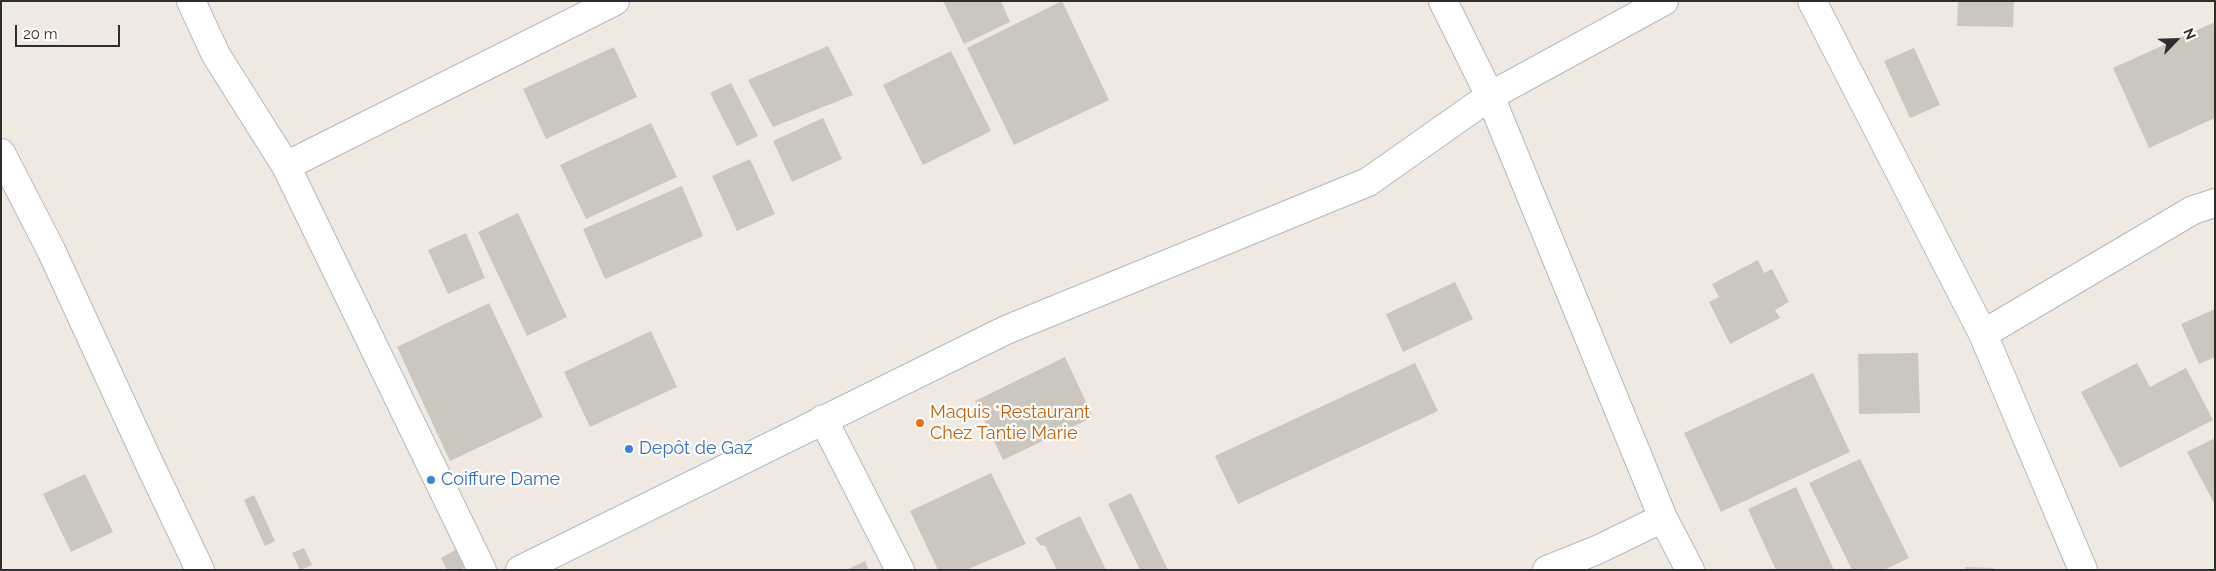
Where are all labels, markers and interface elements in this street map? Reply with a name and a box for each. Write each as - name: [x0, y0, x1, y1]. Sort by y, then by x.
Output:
- scale bar: [18, 15, 122, 47]
- north arrow: [2151, 15, 2201, 65]
- text: 20 m: [23, 25, 58, 43]
- text: N: [2180, 26, 2199, 42]
- place label: Maquis *Restaurant Chez Tantie Marie: [930, 402, 1090, 444]
- marker: Maquis *Restaurant Chez Tantie Marie: [914, 417, 926, 429]
- place label: Depôt de Gaz: [639, 438, 753, 460]
- marker: Depôt de Gaz: [623, 443, 635, 455]
- place label: Coiffure Dame: [441, 469, 560, 491]
- marker: Coiffure Dame: [425, 474, 437, 486]

